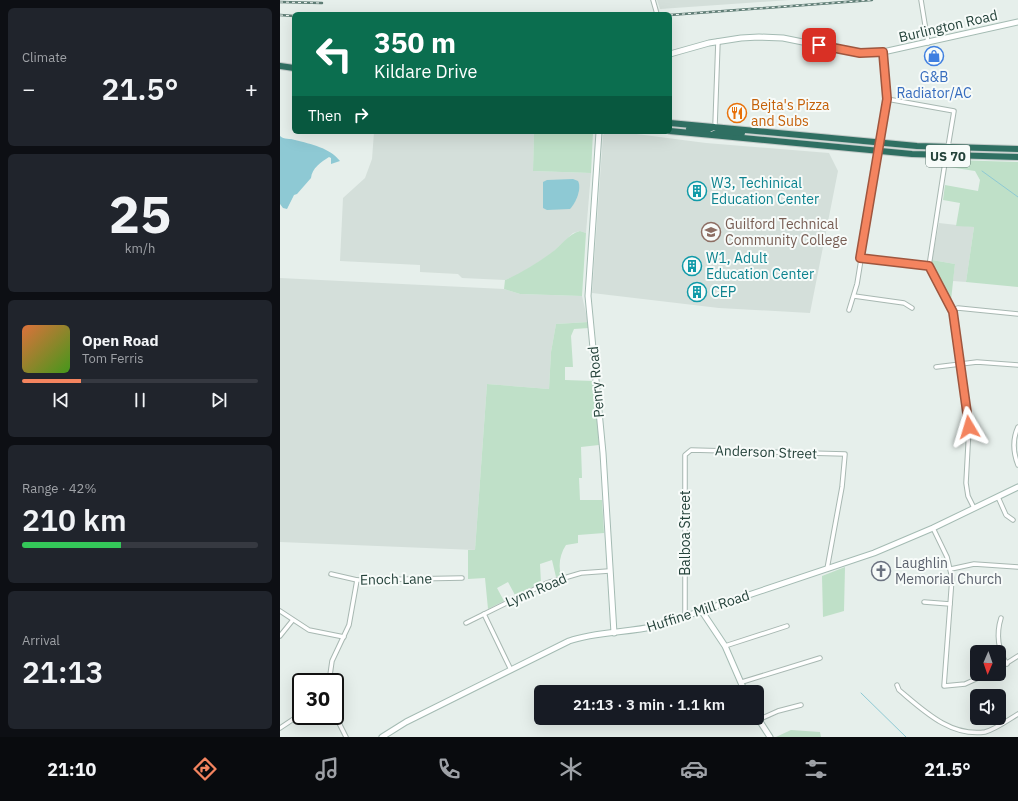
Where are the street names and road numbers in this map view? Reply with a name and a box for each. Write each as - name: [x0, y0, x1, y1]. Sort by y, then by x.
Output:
- street label: Burlington Road: [897, 6, 999, 46]
- road number: US 70: [926, 145, 970, 167]
- street label: Penry Road: [584, 346, 608, 418]
- street label: Anderson Street: [715, 441, 817, 463]
- street label: Balboa Street: [676, 490, 694, 576]
- street label: Enoch Lane: [360, 569, 433, 589]
- street label: Lynn Road: [503, 569, 569, 611]
- street label: Huffine Mill Road: [644, 586, 752, 636]

